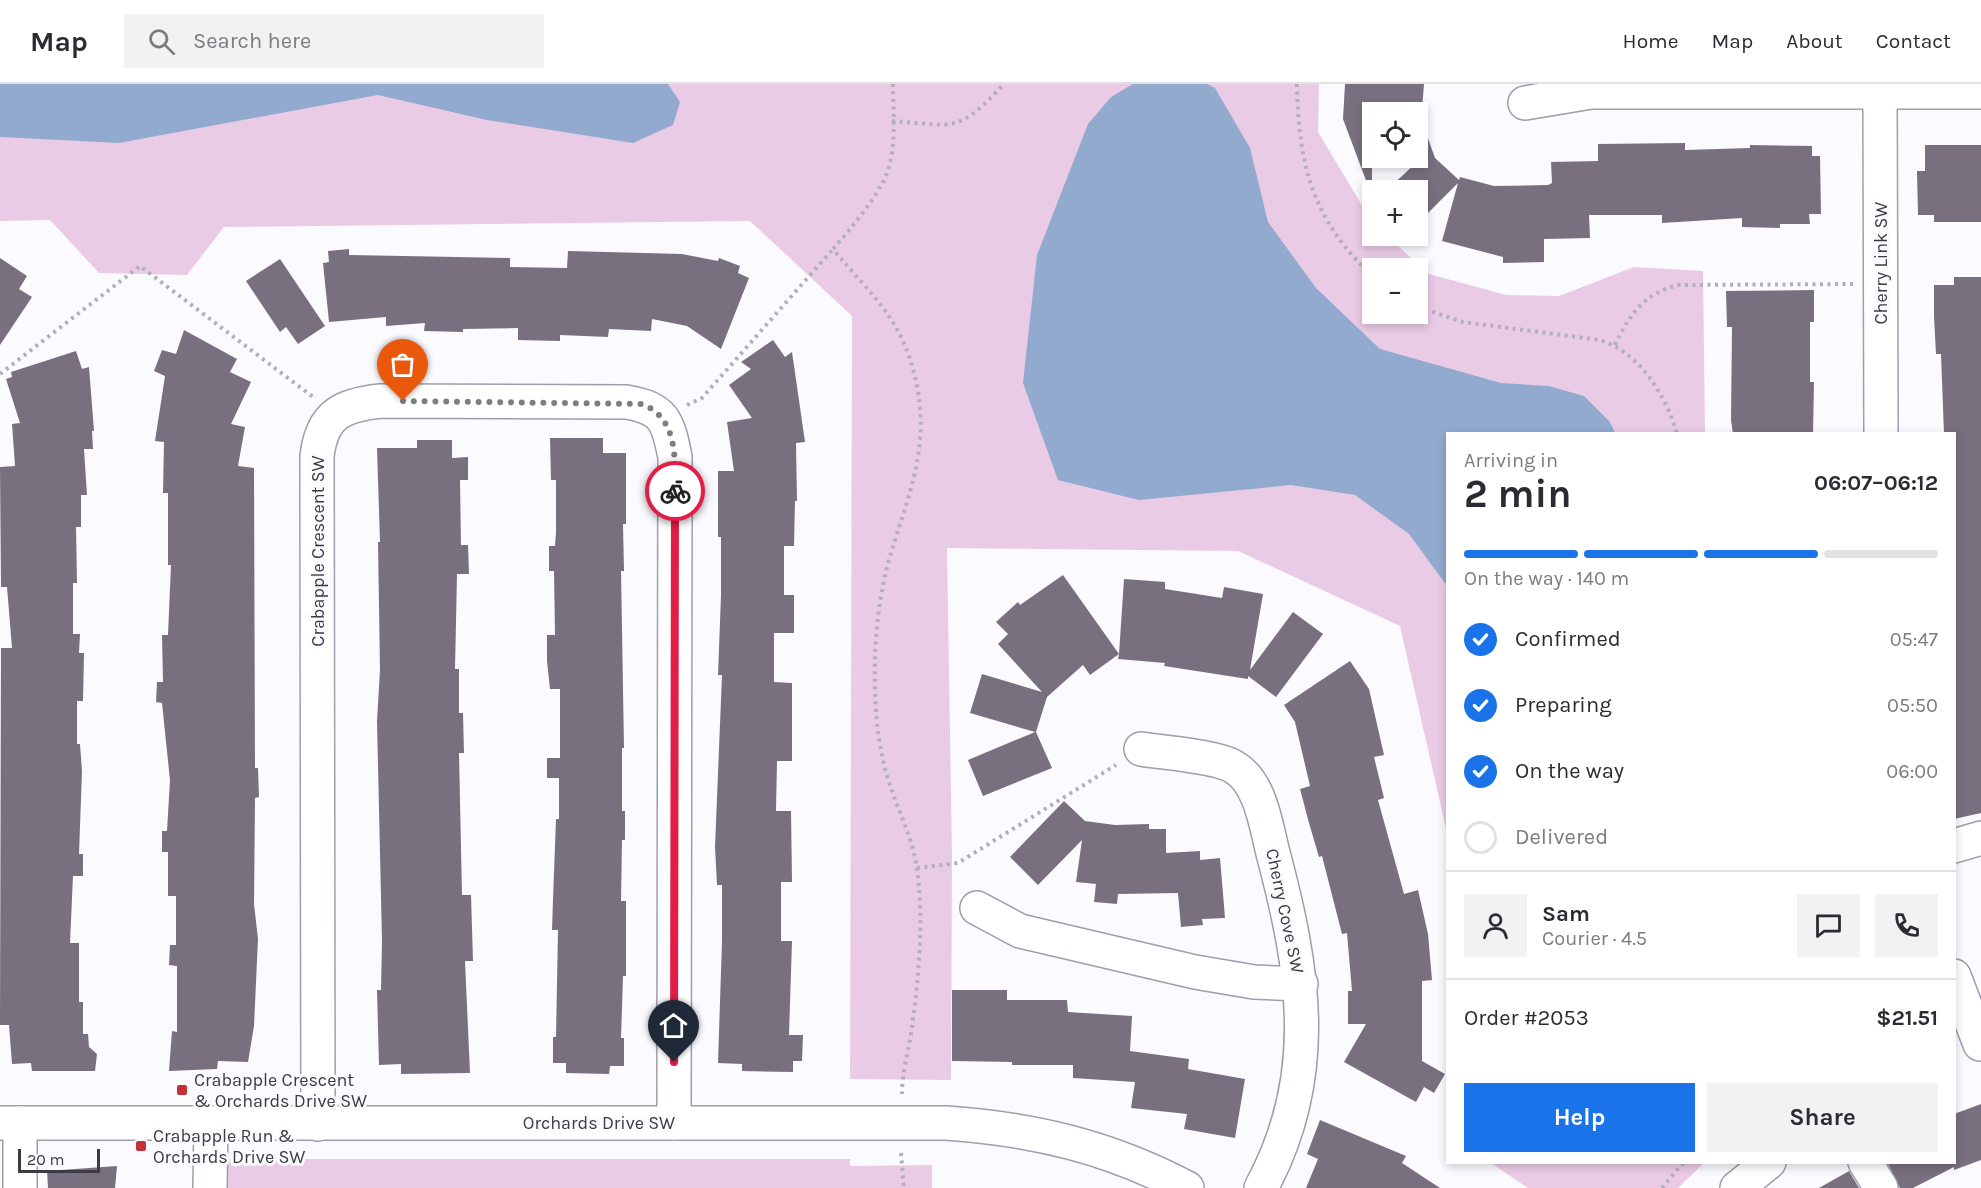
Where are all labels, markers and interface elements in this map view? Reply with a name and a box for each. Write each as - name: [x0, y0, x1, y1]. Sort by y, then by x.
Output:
- search box: [124, 14, 544, 68]
- text: Map: [30, 25, 88, 58]
- icon: search: [145, 25, 178, 58]
- text: Search here: [193, 28, 311, 54]
- text: Home: [1623, 29, 1679, 53]
- text: Map: [1712, 29, 1753, 53]
- text: About: [1786, 29, 1843, 53]
- text: Contact: [1876, 29, 1951, 53]
- map controls: [1362, 102, 1428, 324]
- button: locate: [1362, 102, 1428, 168]
- button: +: [1362, 180, 1428, 246]
- street label: Cherry Link SW: [1870, 202, 1892, 324]
- button: −: [1362, 258, 1428, 324]
- pin: [377, 339, 428, 401]
- icon: bag: [386, 348, 419, 381]
- text: Arriving in: [1464, 449, 1558, 472]
- street label: Crabapple Crescent SW: [307, 455, 329, 647]
- courier: [645, 461, 705, 521]
- text: 06:07–06:12: [1814, 470, 1938, 496]
- text: 2 min: [1464, 471, 1572, 517]
- icon: bike: [659, 475, 692, 508]
- text: On the way · 140 m: [1464, 567, 1629, 590]
- icon: check: [1464, 623, 1497, 656]
- text: Confirmed: [1515, 626, 1621, 652]
- text: 05:47: [1890, 628, 1938, 651]
- icon: check: [1464, 689, 1497, 722]
- text: Preparing: [1515, 692, 1612, 718]
- text: 05:50: [1887, 694, 1938, 717]
- icon: check: [1464, 755, 1497, 788]
- text: On the way: [1515, 758, 1624, 784]
- text: 06:00: [1886, 760, 1938, 783]
- text: Delivered: [1515, 824, 1608, 850]
- street label: Cherry Cove SW: [1261, 846, 1309, 976]
- button: person: [1464, 894, 1527, 957]
- button: chat: [1797, 894, 1860, 957]
- button: phone: [1875, 894, 1938, 957]
- text: Sam: [1542, 901, 1590, 927]
- text: Courier · 4.5: [1542, 927, 1647, 950]
- pin: [648, 1000, 699, 1062]
- text: Order #2053: [1464, 1005, 1589, 1031]
- text: $21.51: [1876, 1005, 1938, 1031]
- icon: home: [657, 1009, 690, 1042]
- place label: Crabapple Crescent & Orchards Drive SW: [194, 1069, 367, 1112]
- marker: Crabapple Crescent & Orchards Drive SW: [175, 1083, 189, 1097]
- button: Help: [1464, 1083, 1695, 1152]
- button: Share: [1707, 1083, 1938, 1152]
- street label: Orchards Drive SW: [523, 1112, 675, 1134]
- place label: Crabapple Run & Orchards Drive SW: [153, 1125, 305, 1168]
- marker: Crabapple Run & Orchards Drive SW: [134, 1139, 148, 1153]
- scale bar: [18, 1146, 100, 1174]
- text: 20 m: [27, 1150, 65, 1169]

